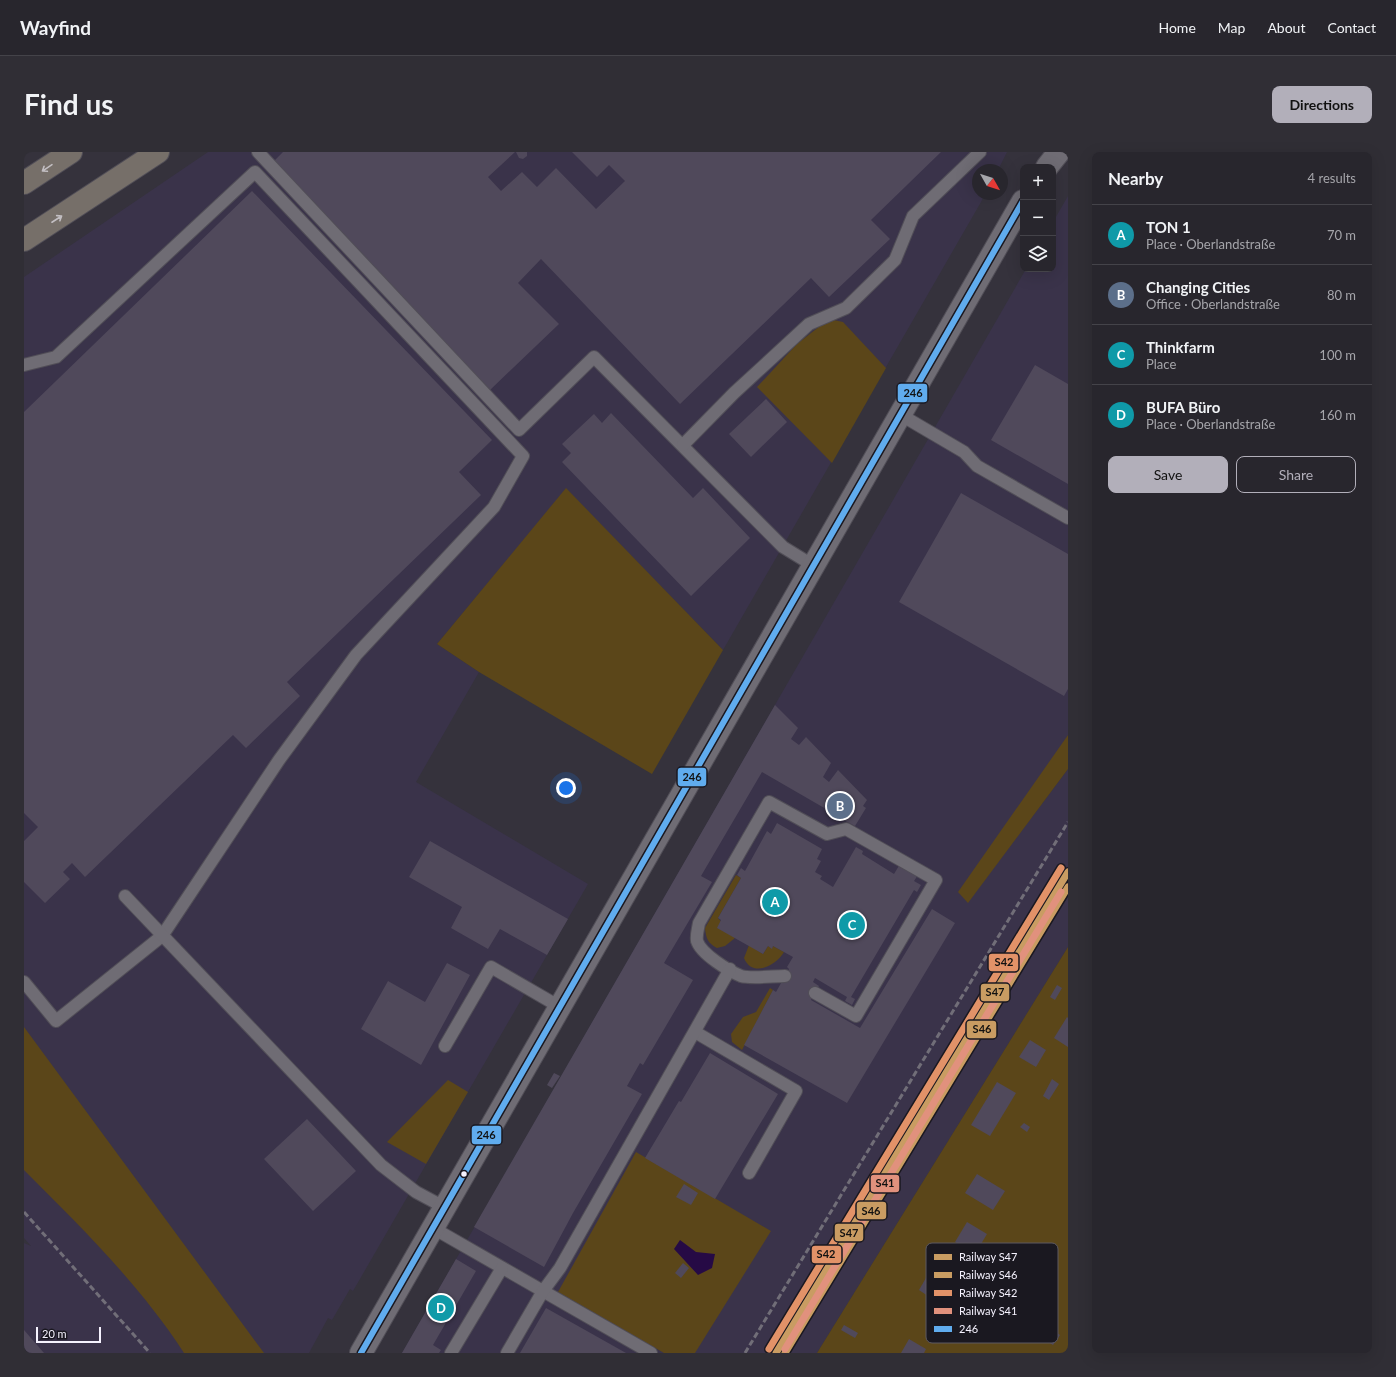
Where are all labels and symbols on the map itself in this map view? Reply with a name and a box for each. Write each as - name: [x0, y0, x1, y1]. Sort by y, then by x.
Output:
- one-way arrow: [42, 164, 53, 172]
- north arrow: [972, 164, 1008, 200]
- one-way arrow: [51, 215, 62, 223]
- line badge: 246: [897, 383, 928, 403]
- text: 246: [903, 386, 923, 399]
- line badge: 246: [677, 767, 707, 787]
- text: 246: [682, 770, 702, 783]
- your location: [556, 778, 576, 798]
- pin: B: [827, 791, 853, 821]
- pin: A: [762, 887, 788, 917]
- pin: C: [839, 910, 865, 940]
- line badge: S42: [988, 953, 1019, 972]
- text: S42: [995, 955, 1013, 968]
- line badge: S47: [980, 983, 1010, 1002]
- text: S47: [986, 985, 1004, 998]
- line badge: S46: [966, 1020, 997, 1039]
- text: S46: [973, 1022, 992, 1035]
- line badge: 246: [471, 1125, 502, 1145]
- text: 246: [476, 1128, 496, 1141]
- unlabelled marker: [459, 1169, 469, 1179]
- line badge: S41: [870, 1174, 900, 1193]
- text: S41: [876, 1176, 894, 1189]
- line badge: S46: [856, 1201, 887, 1220]
- text: S46: [862, 1204, 881, 1217]
- line badge: S47: [834, 1223, 864, 1242]
- text: S47: [840, 1226, 858, 1239]
- legend: [926, 1243, 1058, 1343]
- line badge: S42: [811, 1245, 842, 1264]
- text: S42: [817, 1247, 835, 1260]
- text: Railway S47: [959, 1250, 1017, 1263]
- text: Railway S46: [959, 1268, 1017, 1281]
- text: Railway S42: [959, 1286, 1017, 1299]
- pin: D: [428, 1293, 454, 1323]
- text: Railway S41: [959, 1304, 1017, 1317]
- text: 246: [959, 1322, 978, 1335]
- scale bar: [36, 1325, 101, 1344]

